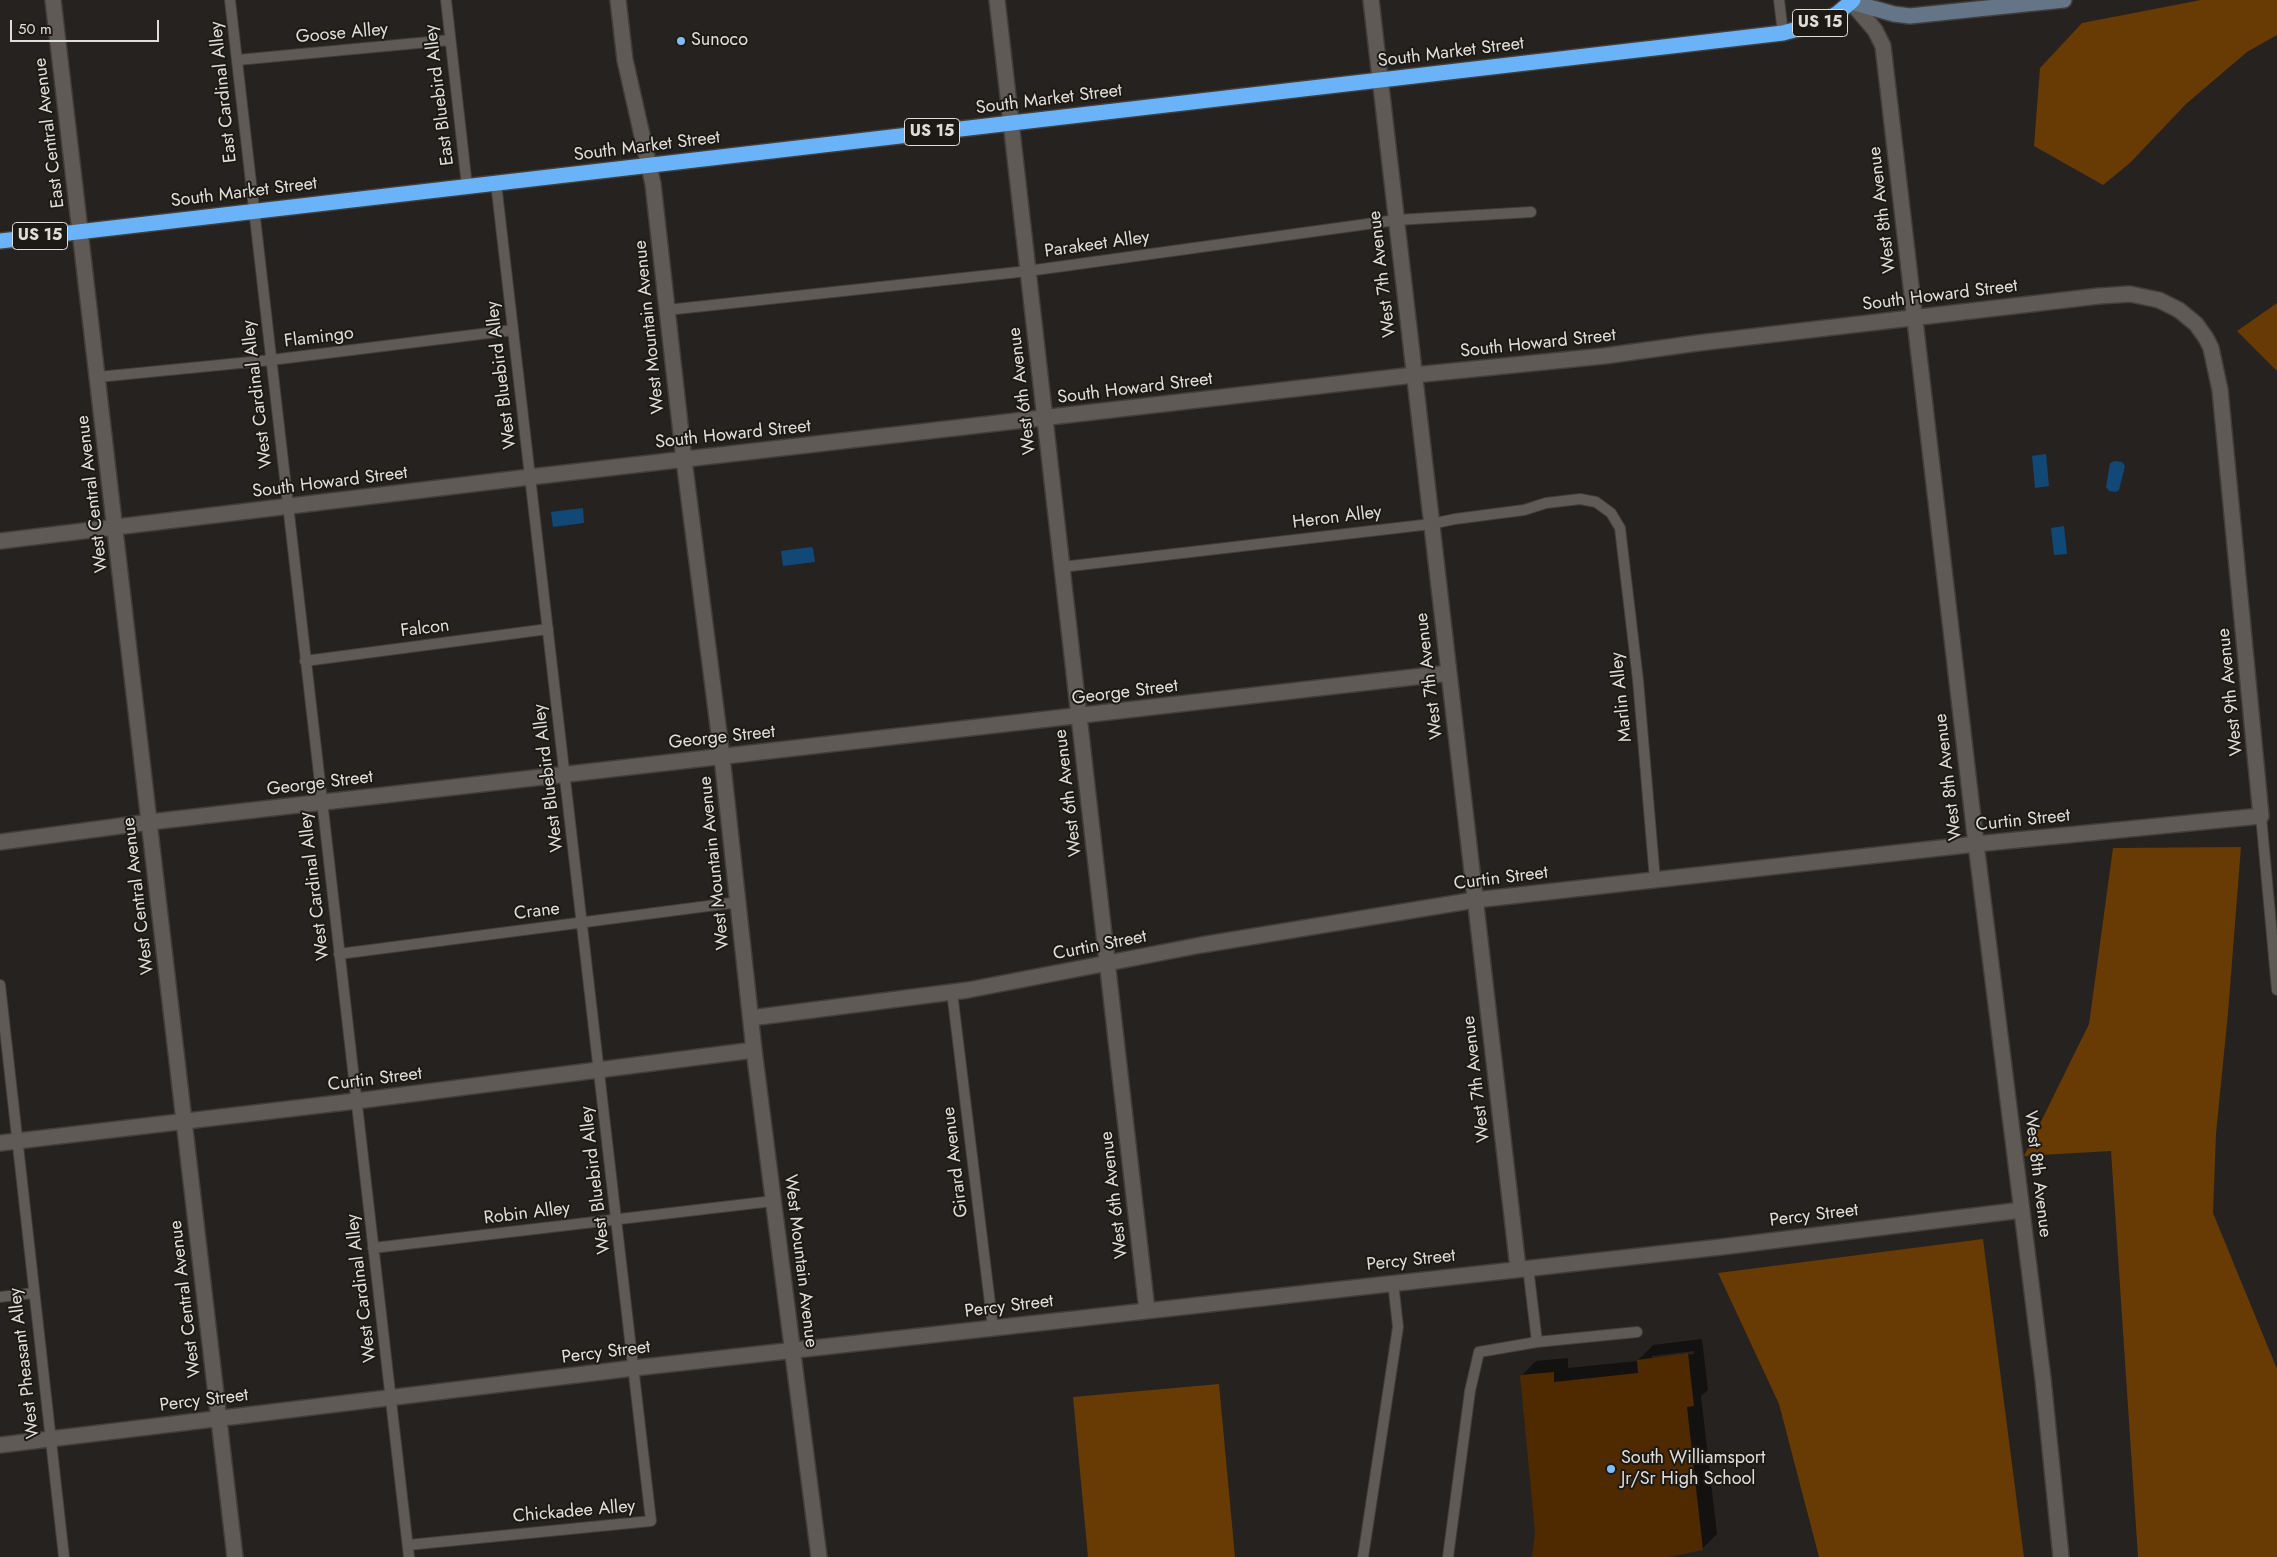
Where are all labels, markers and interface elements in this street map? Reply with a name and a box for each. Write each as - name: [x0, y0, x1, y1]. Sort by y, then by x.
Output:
- road number: US 15: [1792, 9, 1848, 36]
- scale bar: [12, 10, 161, 42]
- text: 50 m: [18, 18, 52, 40]
- street label: Goose Alley: [295, 19, 389, 49]
- street label: East Cardinal Alley: [206, 20, 242, 164]
- street label: East Bluebird Alley: [421, 23, 459, 167]
- place label: Sunoco: [691, 30, 748, 52]
- street label: South Market Street: [1377, 33, 1525, 73]
- marker: Sunoco: [675, 35, 687, 47]
- street label: East Central Avenue: [30, 57, 70, 209]
- street label: South Market Street: [975, 80, 1123, 120]
- road number: US 15: [904, 118, 960, 146]
- street label: South Market Street: [573, 127, 721, 167]
- street label: West 8th Avenue: [1864, 145, 1902, 275]
- street label: South Market Street: [170, 173, 318, 213]
- street label: West 7th Avenue: [1365, 210, 1401, 338]
- road number: US 15: [12, 222, 68, 250]
- street label: Parakeet Alley: [1043, 227, 1151, 263]
- street label: West Mountain Avenue: [630, 239, 670, 415]
- street label: South Howard Street: [1861, 276, 2019, 316]
- street label: West Bluebird Alley: [482, 300, 522, 450]
- street label: West Cardinal Alley: [238, 319, 278, 469]
- street label: Flamingo: [283, 323, 355, 353]
- street label: South Howard Street: [1459, 325, 1617, 363]
- street label: West 6th Avenue: [1004, 326, 1042, 456]
- street label: South Howard Street: [1056, 369, 1214, 409]
- street label: West Central Avenue: [73, 414, 113, 574]
- street label: South Howard Street: [654, 416, 812, 454]
- street label: South Howard Street: [251, 463, 409, 503]
- street label: Heron Alley: [1291, 502, 1383, 534]
- street label: West 7th Avenue: [1412, 612, 1448, 740]
- street label: Falcon: [399, 615, 451, 643]
- street label: West 9th Avenue: [2214, 627, 2248, 757]
- street label: Marlin Alley: [1607, 651, 1637, 743]
- street label: George Street: [1071, 676, 1179, 710]
- street label: West Bluebird Alley: [529, 703, 569, 853]
- street label: West 8th Avenue: [1930, 712, 1968, 842]
- street label: George Street: [668, 722, 776, 754]
- street label: West 6th Avenue: [1050, 728, 1088, 858]
- street label: George Street: [266, 767, 374, 801]
- street label: West Mountain Avenue: [695, 775, 735, 951]
- street label: Curtin Street: [1975, 805, 2071, 837]
- street label: West Cardinal Alley: [295, 811, 335, 961]
- street label: West Central Avenue: [119, 816, 159, 976]
- street label: Curtin Street: [1453, 863, 1549, 895]
- street label: Crane: [513, 898, 561, 926]
- street label: Curtin Street: [1051, 926, 1149, 966]
- street label: West 7th Avenue: [1459, 1015, 1495, 1143]
- street label: Curtin Street: [327, 1064, 423, 1096]
- street label: West Bluebird Alley: [576, 1105, 616, 1255]
- street label: Girard Avenue: [938, 1105, 974, 1219]
- street label: West 8th Avenue: [2018, 1109, 2056, 1239]
- street label: West 6th Avenue: [1096, 1130, 1134, 1260]
- street label: West Mountain Avenue: [779, 1173, 821, 1349]
- street label: Robin Alley: [483, 1198, 571, 1230]
- street label: Percy Street: [1768, 1200, 1860, 1232]
- street label: West Cardinal Alley: [342, 1213, 382, 1363]
- street label: West Central Avenue: [166, 1219, 206, 1379]
- street label: Percy Street: [1365, 1246, 1457, 1276]
- street label: West Pheasant Alley: [5, 1286, 45, 1440]
- street label: Percy Street: [963, 1291, 1055, 1323]
- street label: Percy Street: [560, 1337, 652, 1369]
- street label: Percy Street: [158, 1385, 250, 1417]
- place label: South Williamsport Jr/Sr High School: [1621, 1448, 1765, 1490]
- marker: South Williamsport Jr/Sr High School: [1605, 1463, 1617, 1475]
- street label: Chickadee Alley: [512, 1496, 636, 1528]

